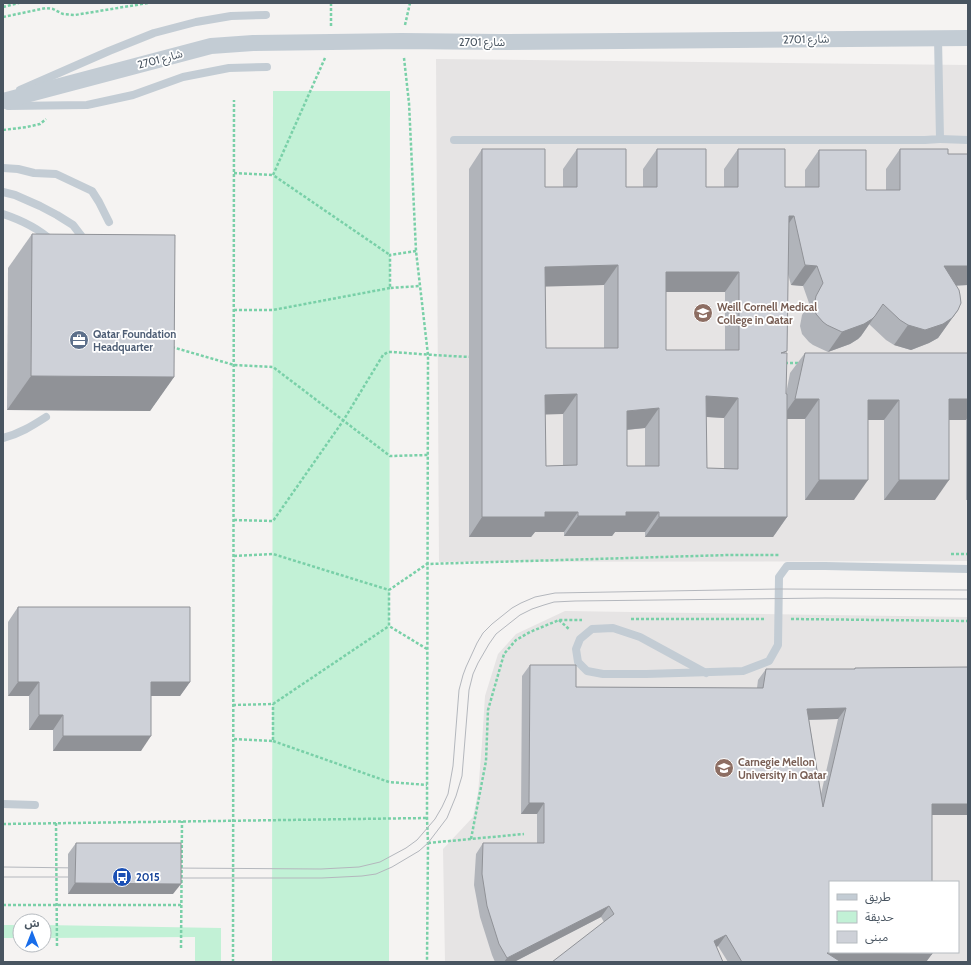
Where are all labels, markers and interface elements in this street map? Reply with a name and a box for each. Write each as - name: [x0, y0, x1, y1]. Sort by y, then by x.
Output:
- street label: شارع 2701: [783, 32, 830, 47]
- street label: شارع 2701: [459, 35, 506, 50]
- street label: شارع 2701: [136, 46, 185, 73]
- place label: Weill Cornell Medical College in Qatar: [717, 300, 817, 327]
- school or university icon: Weill Cornell Medical College in Qatar: [692, 302, 714, 324]
- place label: Qatar Foundation Headquarter: [93, 327, 176, 354]
- office icon: Qatar Foundation Headquarter: [68, 329, 90, 351]
- place label: Carnegie Mellon University in Qatar: [738, 755, 827, 782]
- school or university icon: Carnegie Mellon University in Qatar: [713, 757, 735, 779]
- bus stop icon: 2015: [111, 866, 133, 888]
- place label: 2015: [136, 870, 160, 884]
- legend: [829, 881, 959, 953]
- text: طريق: [865, 889, 891, 905]
- text: حديقة: [865, 909, 894, 924]
- north arrow: [12, 913, 52, 953]
- text: ش: [24, 916, 40, 930]
- text: مبنى: [865, 929, 888, 944]

